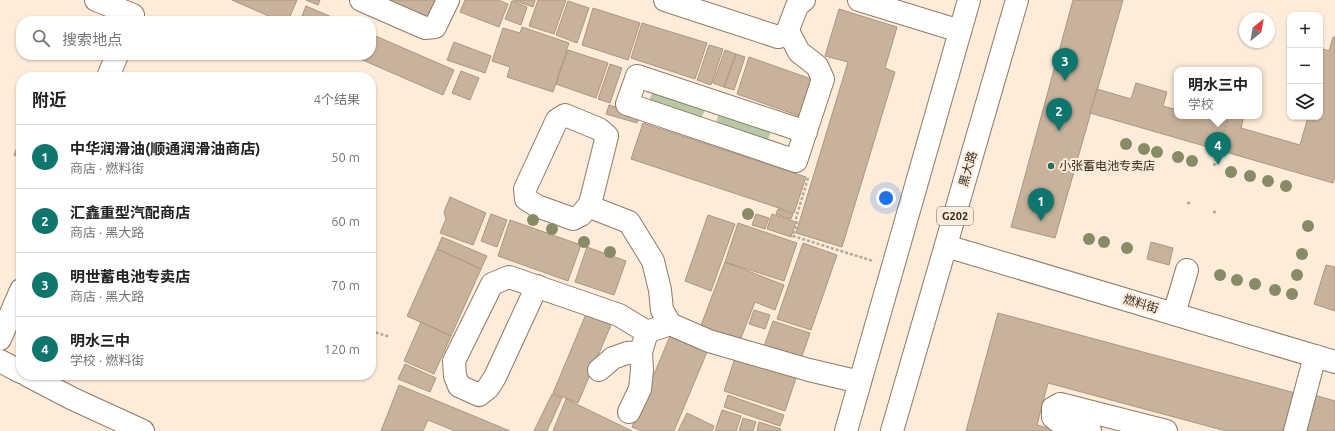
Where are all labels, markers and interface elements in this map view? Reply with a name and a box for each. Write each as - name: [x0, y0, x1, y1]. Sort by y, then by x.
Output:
- north arrow: [1239, 12, 1275, 48]
- map controls: [1287, 12, 1323, 120]
- button: +: [1287, 12, 1323, 48]
- search box: [16, 16, 376, 60]
- icon: search: [30, 27, 52, 49]
- text: 搜索地点: [62, 31, 122, 48]
- pin: 3: [1052, 48, 1078, 81]
- button: −: [1287, 48, 1323, 84]
- popup: [1174, 67, 1262, 119]
- text: 明水三中: [1188, 76, 1248, 93]
- button: layers: [1287, 84, 1323, 120]
- text: 附近: [32, 90, 66, 109]
- text: 4个结果: [314, 92, 360, 106]
- text: 学校: [1188, 97, 1214, 111]
- pin: 2: [1046, 98, 1072, 131]
- pin: 4: [1205, 132, 1231, 165]
- text: 中华润滑油(顺通润滑油商店): [70, 140, 260, 157]
- text: 1: [41, 150, 49, 164]
- text: 50 m: [331, 150, 360, 164]
- street label: 黑大路: [956, 150, 979, 188]
- place label: 小张蓄电池专卖店: [1059, 159, 1155, 172]
- text: 商店 · 燃料街: [70, 161, 144, 175]
- marker: 小张蓄电池专卖店: [1046, 161, 1056, 171]
- your location: [876, 188, 896, 208]
- pin: 1: [1028, 188, 1054, 221]
- text: 汇鑫重型汽配商店: [70, 204, 190, 221]
- road number: G202: [937, 207, 973, 225]
- text: 2: [41, 214, 49, 228]
- text: 60 m: [331, 214, 360, 228]
- text: 商店 · 黑大路: [70, 225, 144, 239]
- text: 明世蓄电池专卖店: [70, 268, 190, 285]
- text: 3: [41, 278, 49, 292]
- text: 70 m: [331, 278, 360, 292]
- text: 商店 · 黑大路: [70, 289, 144, 303]
- street label: 燃料街: [1122, 292, 1160, 315]
- text: 明水三中: [70, 332, 130, 349]
- text: 4: [41, 342, 49, 356]
- text: 120 m: [324, 342, 360, 356]
- text: 学校 · 燃料街: [70, 353, 144, 367]

